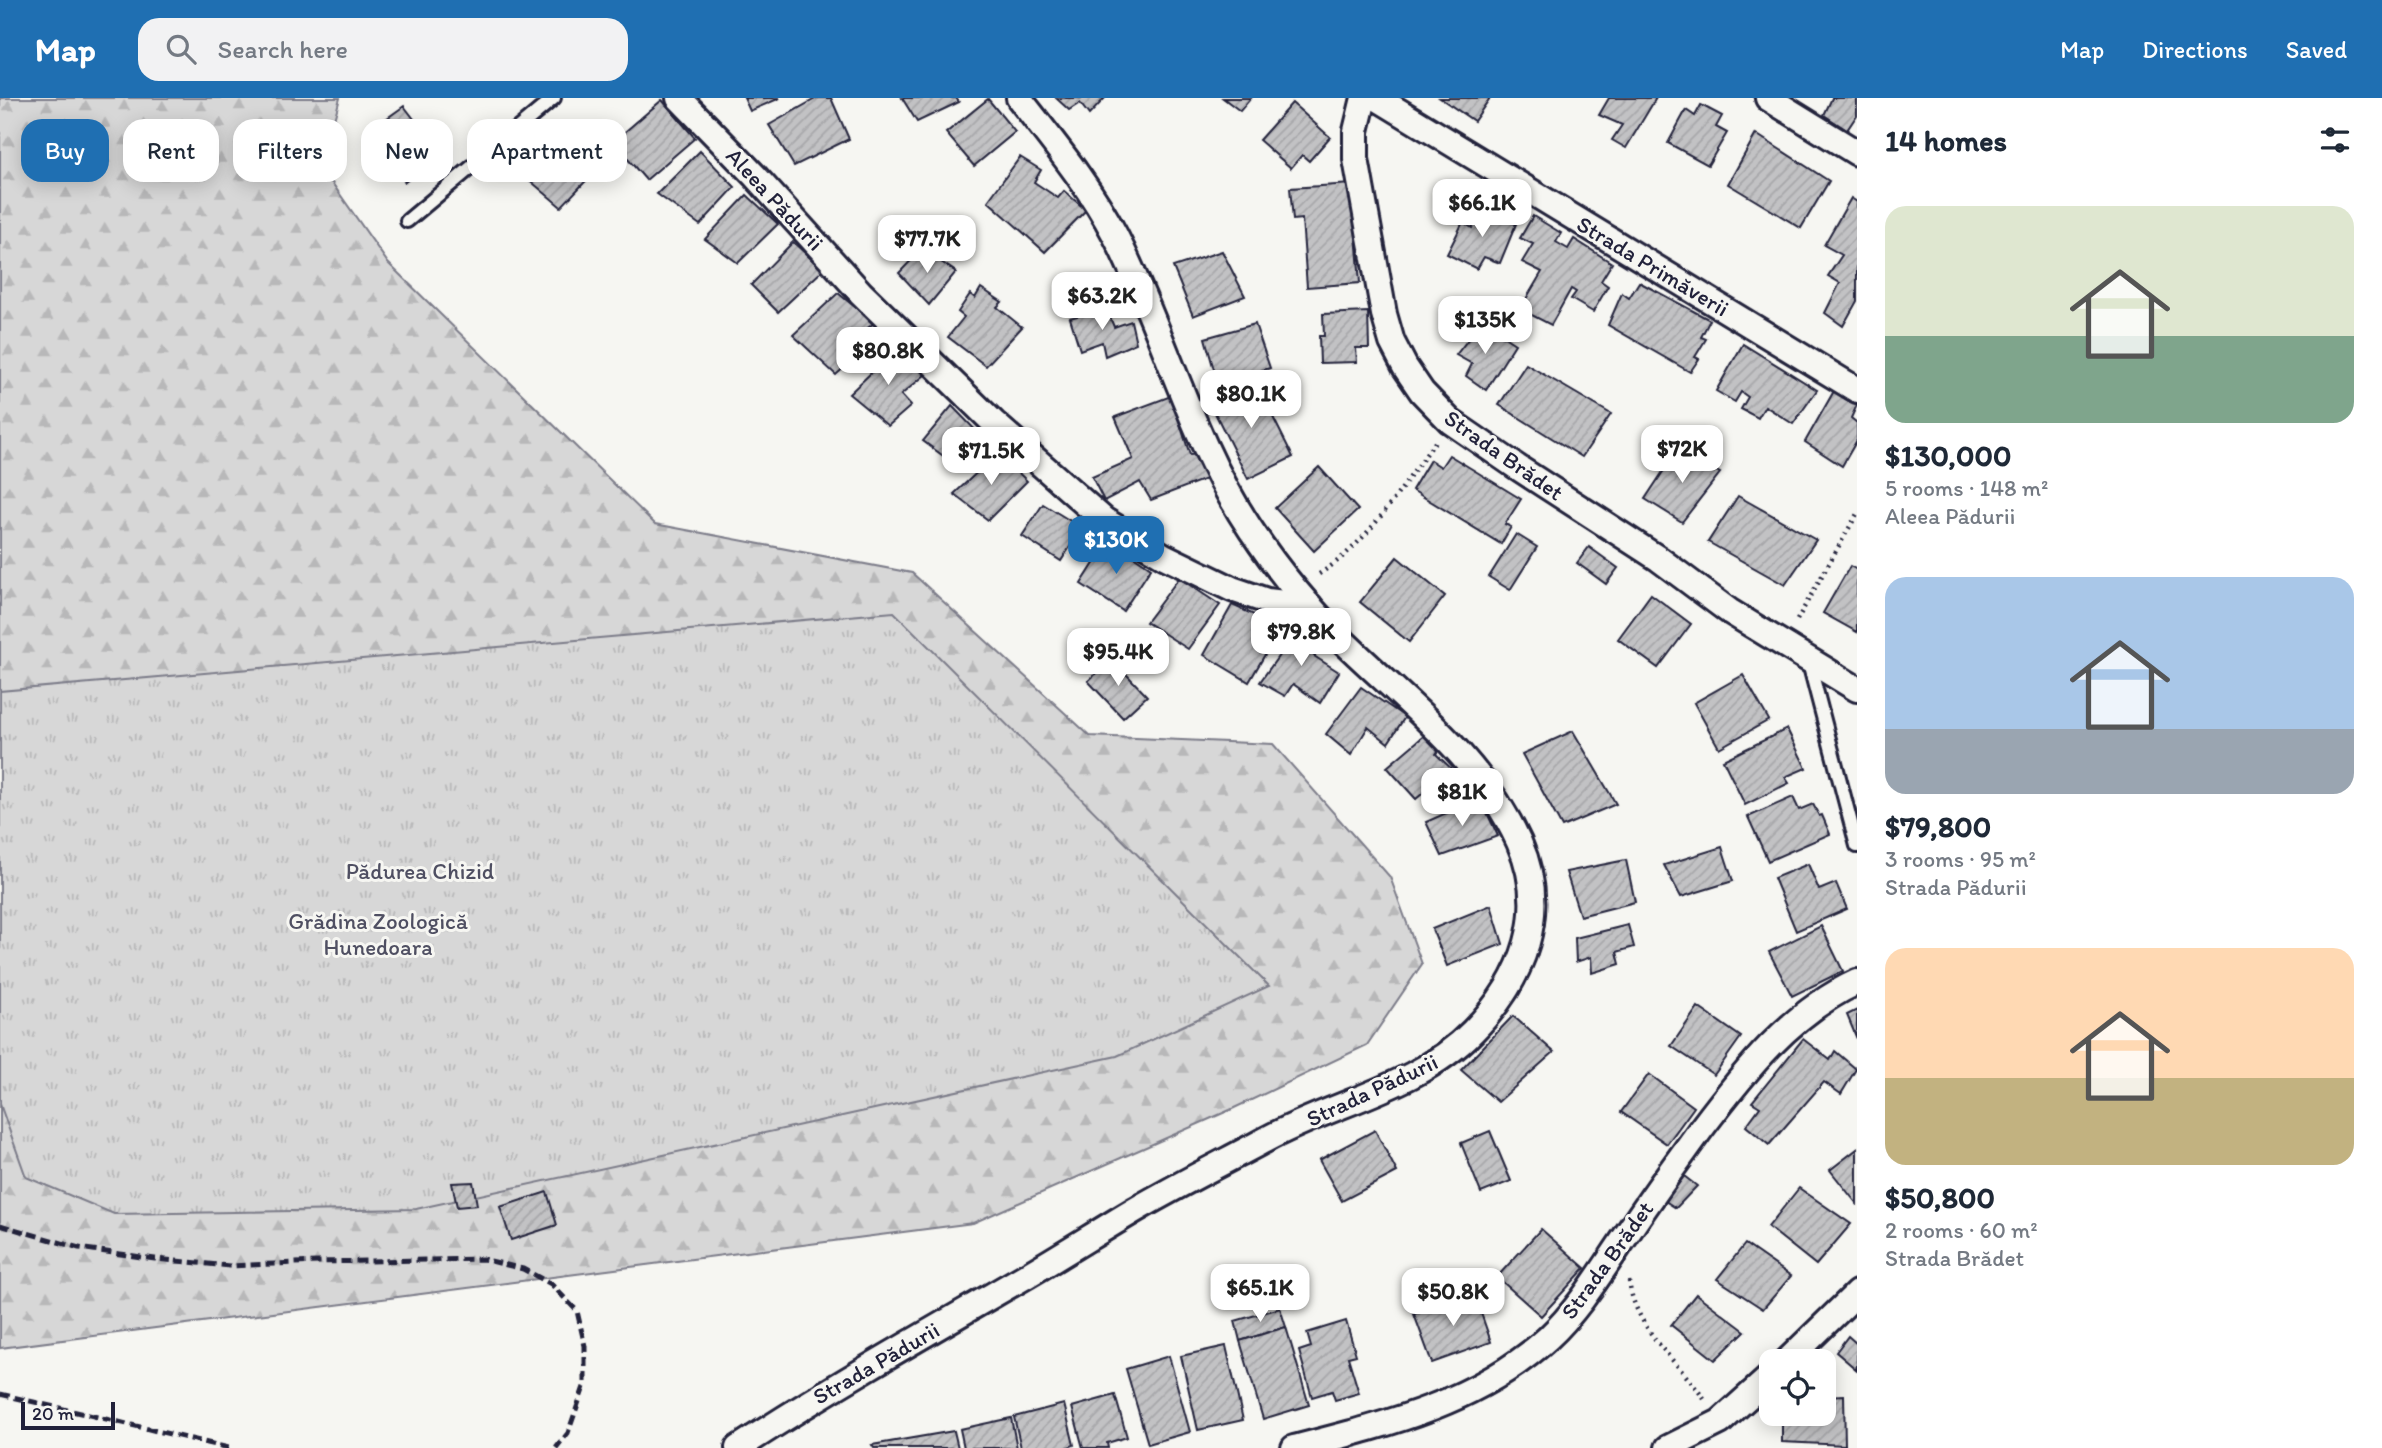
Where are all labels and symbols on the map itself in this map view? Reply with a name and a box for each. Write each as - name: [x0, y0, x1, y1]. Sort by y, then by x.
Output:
- street label: Aleea Pădurii: [720, 142, 830, 256]
- pin: $66.1K: [1425, 180, 1539, 239]
- street label: Strada Primăverii: [1572, 210, 1734, 322]
- pin: $77.7K: [870, 216, 984, 275]
- pin: $63.2K: [1045, 272, 1159, 332]
- pin: $135K: [1436, 296, 1534, 356]
- pin: $80.8K: [831, 328, 945, 387]
- pin: $80.1K: [1194, 370, 1308, 430]
- street label: Strada Brădet: [1439, 404, 1569, 507]
- pin: $72K: [1641, 426, 1723, 485]
- pin: $71.5K: [934, 428, 1048, 487]
- pin: $130K: [1067, 517, 1165, 576]
- pin: $79.8K: [1244, 608, 1358, 668]
- pin: $95.4K: [1061, 628, 1175, 688]
- pin: $81K: [1421, 768, 1503, 828]
- park label: Pădurea Chizid: [346, 857, 494, 885]
- park label: Grădina Zoologică Hunedoara: [288, 907, 468, 961]
- street label: Strada Pădurii: [1302, 1047, 1442, 1133]
- street label: Strada Brădet: [1555, 1195, 1659, 1325]
- pin: $65.1K: [1203, 1264, 1317, 1324]
- pin: $50.8K: [1396, 1268, 1510, 1328]
- street label: Strada Pădurii: [808, 1315, 944, 1411]
- scale bar: [21, 1399, 116, 1431]

